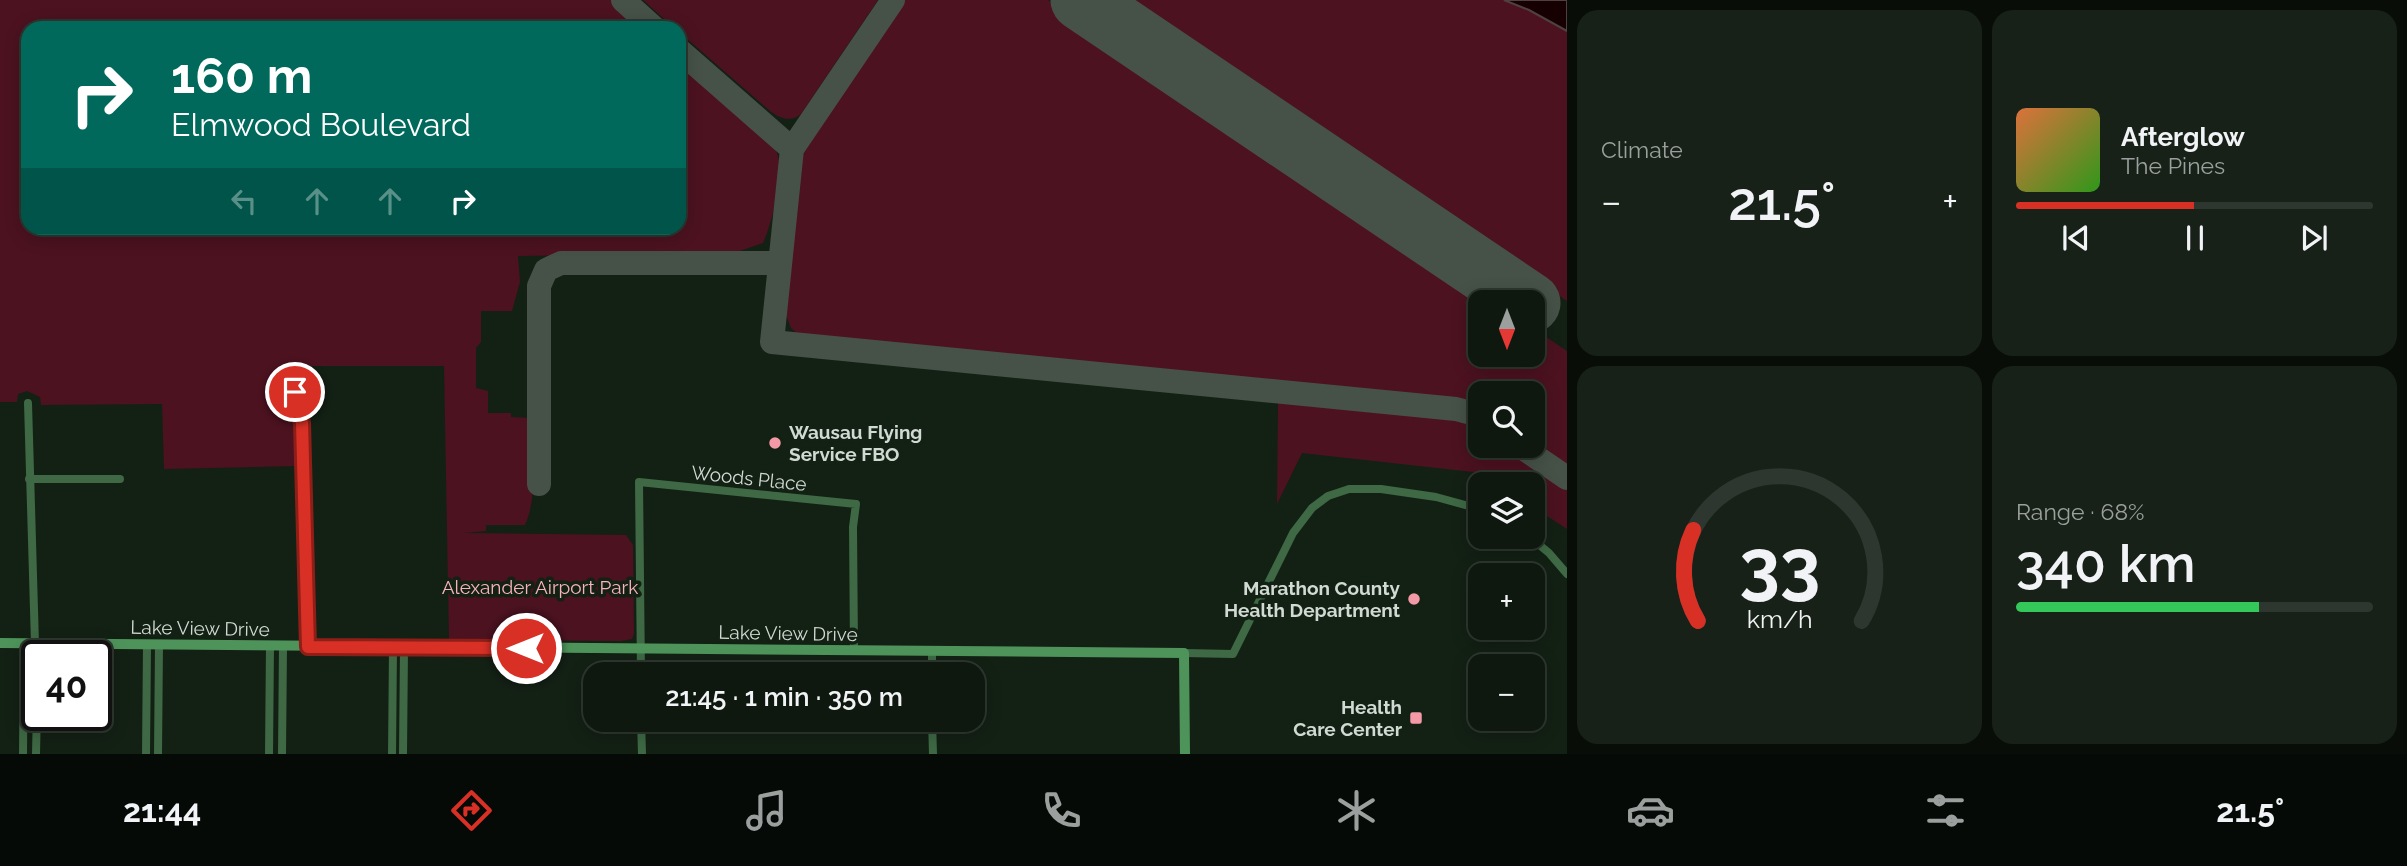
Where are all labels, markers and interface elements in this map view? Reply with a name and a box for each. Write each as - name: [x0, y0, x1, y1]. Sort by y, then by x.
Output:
- text: 160 m: [171, 47, 312, 104]
- icon: right: [56, 49, 147, 140]
- text: Elmwood Boulevard: [171, 106, 471, 143]
- text: Afterglow: [2121, 122, 2245, 152]
- text: Climate: [1601, 136, 1683, 163]
- text: The Pines: [2121, 152, 2225, 179]
- text: 21.5°: [1728, 171, 1835, 232]
- text: −: [1601, 179, 1621, 224]
- text: +: [1942, 179, 1958, 224]
- icon: left: [225, 182, 263, 220]
- icon: ahead: [298, 182, 336, 220]
- icon: ahead: [371, 182, 409, 220]
- icon: right: [444, 182, 482, 220]
- icon: previous: [2057, 219, 2095, 257]
- icon: pause: [2176, 219, 2214, 257]
- icon: next: [2295, 219, 2333, 257]
- north arrow: [1468, 290, 1545, 368]
- map controls: [1468, 290, 1545, 731]
- pin: [265, 362, 325, 422]
- icon: arrive: [276, 373, 314, 411]
- button: search: [1468, 381, 1545, 458]
- place label: Wausau Flying Service FBO: [789, 421, 922, 465]
- marker: Wausau Flying Service FBO: [767, 435, 783, 451]
- street label: Woods Place: [690, 461, 808, 495]
- button: layers: [1468, 472, 1545, 549]
- text: Range · 68%: [2016, 498, 2145, 525]
- text: 33: [1739, 523, 1820, 608]
- text: 340 km: [2016, 533, 2195, 594]
- button: +: [1468, 563, 1545, 640]
- park label: Alexander Airport Park: [442, 576, 638, 598]
- place label: Marathon County Health Department: [1224, 577, 1401, 621]
- marker: Marathon County Health Department: [1406, 591, 1422, 607]
- text: km/h: [1747, 604, 1812, 634]
- position arrow: [489, 611, 563, 685]
- street label: Lake View Drive: [130, 616, 270, 640]
- street label: Lake View Drive: [718, 621, 858, 645]
- speed limit sign: 40: [21, 640, 112, 731]
- button: −: [1468, 654, 1545, 731]
- text: 21:45 · 1 min · 350 m: [665, 682, 903, 712]
- place label: Health Care Center: [1293, 696, 1403, 740]
- marker: Health Care Center: [1408, 710, 1424, 726]
- icon: directions: [447, 786, 496, 835]
- icon: music: [742, 786, 791, 835]
- icon: phone: [1037, 786, 1086, 835]
- icon: climate: [1332, 786, 1381, 835]
- icon: car: [1626, 786, 1675, 835]
- icon: filters: [1921, 786, 1970, 835]
- text: 21:44: [123, 792, 201, 829]
- text: 21.5°: [2216, 792, 2284, 829]

